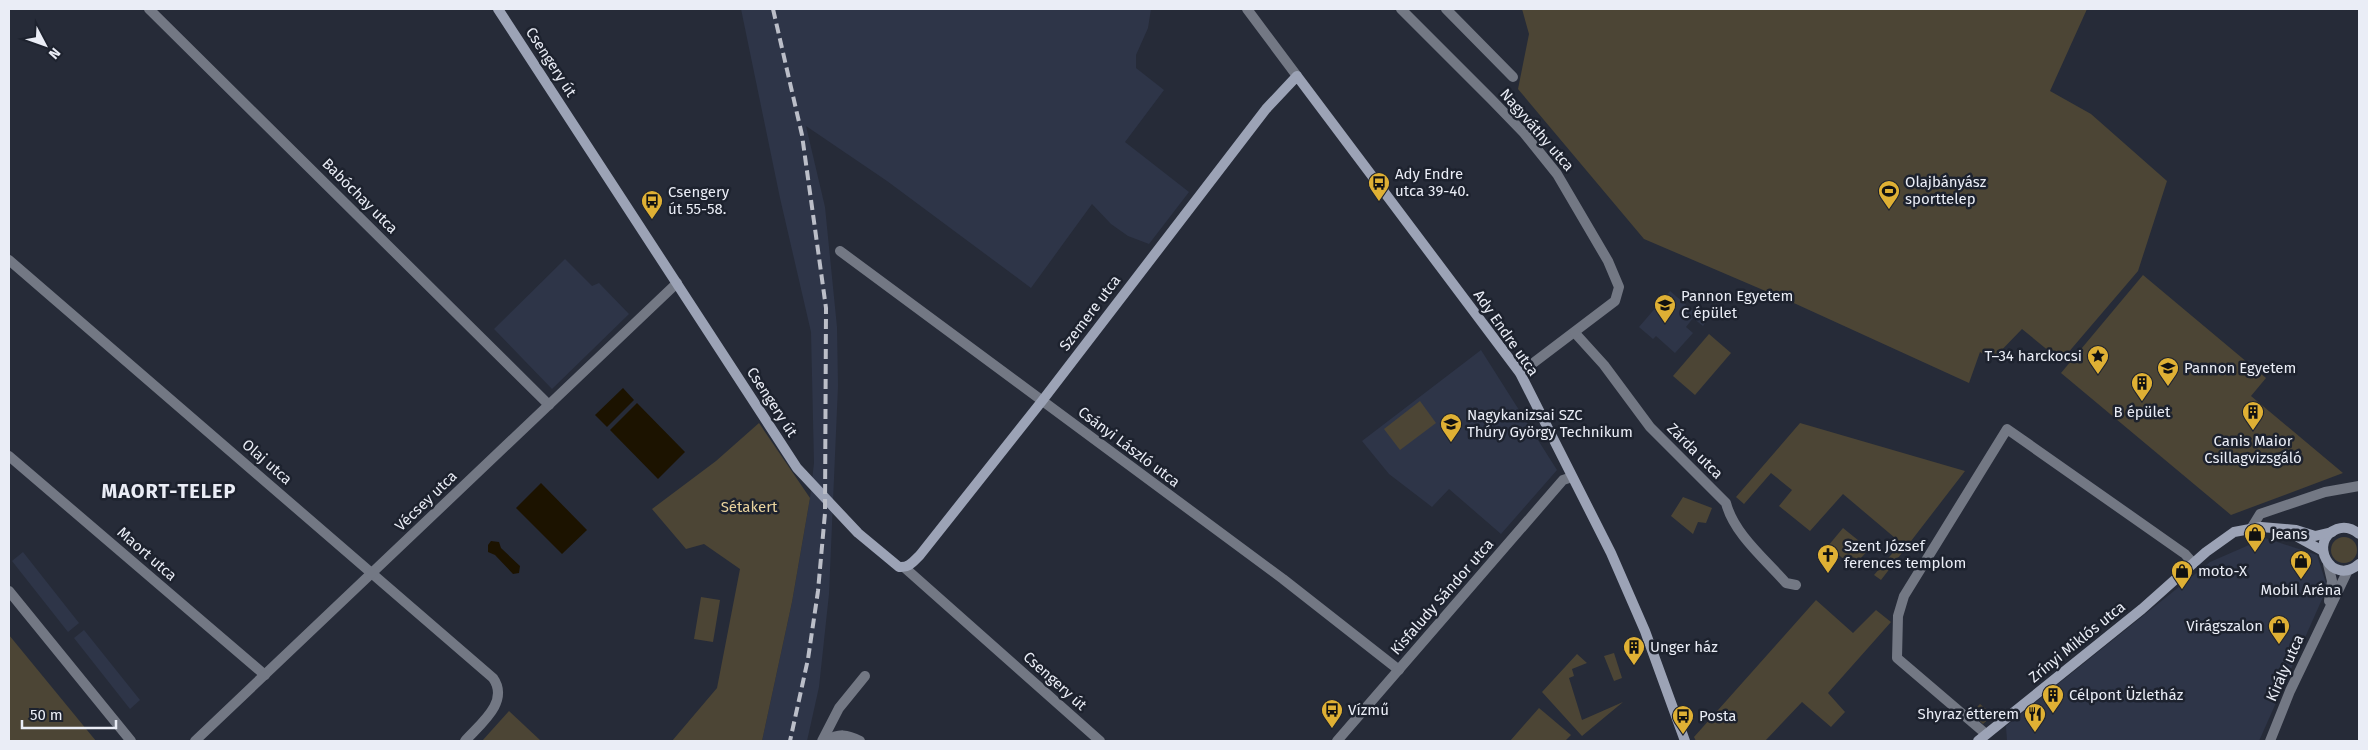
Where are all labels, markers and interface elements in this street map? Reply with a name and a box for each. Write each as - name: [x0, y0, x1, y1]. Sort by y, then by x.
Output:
- north arrow: [20, 20, 70, 70]
- street label: Csengery út: [522, 24, 580, 101]
- text: N: [45, 44, 64, 62]
- street label: Nagyváthy utca: [1496, 85, 1578, 175]
- street label: Babóchay utca: [319, 155, 401, 237]
- place label: Ady Endre utca 39-40.: [1395, 165, 1469, 200]
- bus stop icon: Ady Endre utca 39-40.: [1367, 171, 1391, 202]
- place label: Olajbányász sporttelep: [1905, 173, 1987, 208]
- sports icon: Olajbányász sporttelep: [1877, 179, 1901, 210]
- place label: Csengery út 55-58.: [668, 183, 730, 218]
- bus stop icon: Csengery út 55-58.: [640, 189, 664, 220]
- street label: Szemere utca: [1056, 272, 1124, 354]
- street label: Ady Endre utca: [1470, 286, 1542, 380]
- place label: Pannon Egyetem C épület: [1681, 287, 1793, 322]
- school or university icon: Pannon Egyetem C épület: [1653, 293, 1677, 324]
- place icon: T–34 harckocsi: [2086, 344, 2110, 375]
- place label: T–34 harckocsi: [1985, 347, 2082, 365]
- school or university icon: Pannon Egyetem: [2156, 356, 2180, 387]
- place label: Pannon Egyetem: [2184, 359, 2296, 377]
- street label: Csengery út: [743, 364, 801, 441]
- building icon: B épület: [2130, 371, 2154, 402]
- building icon: Canis Maior Csillagvizsgáló: [2241, 400, 2265, 431]
- street label: Csányi László utca: [1075, 403, 1183, 491]
- place label: B épület: [2114, 403, 2171, 421]
- place label: Nagykanizsai SZC Thúry György Technikum: [1467, 406, 1633, 441]
- school or university icon: Nagykanizsai SZC Thúry György Technikum: [1439, 412, 1463, 443]
- street label: Zárda utca: [1663, 419, 1727, 483]
- place label: Canis Maior Csillagvizsgáló: [2204, 432, 2302, 467]
- street label: Olaj utca: [238, 436, 296, 488]
- street label: Vécsey utca: [391, 467, 461, 535]
- district label: MAORT-TELEP: [101, 479, 237, 503]
- park label: Sétakert: [721, 498, 778, 516]
- shop icon: Jeans: [2243, 522, 2267, 553]
- street label: Maort utca: [114, 523, 180, 585]
- place label: Jeans: [2271, 525, 2308, 543]
- street label: Kisfaludy Sándor utca: [1387, 535, 1497, 659]
- place label: Szent József ferences templom: [1844, 537, 1966, 572]
- church icon: Szent József ferences templom: [1816, 543, 1840, 574]
- shop icon: Mobil Aréna: [2289, 549, 2313, 580]
- shop icon: moto-X: [2170, 559, 2194, 590]
- place label: moto-X: [2198, 562, 2248, 580]
- place label: Mobil Aréna: [2260, 581, 2342, 599]
- street label: Zrínyi Miklós utca: [2025, 598, 2129, 686]
- shop icon: Virágszalon: [2267, 614, 2291, 645]
- place label: Virágszalon: [2186, 617, 2263, 635]
- street label: Király utca: [2262, 632, 2308, 704]
- building icon: Unger ház: [1622, 635, 1646, 666]
- place label: Unger ház: [1650, 638, 1718, 656]
- street label: Csengery út: [1020, 648, 1091, 715]
- building icon: Célpont Üzletház: [2041, 683, 2065, 714]
- place label: Célpont Üzletház: [2069, 686, 2184, 704]
- scale bar: [22, 698, 116, 730]
- bus stop icon: Vízmű: [1320, 698, 1344, 729]
- place label: Vízmű: [1348, 701, 1389, 719]
- restaurant icon: Shyraz étterem: [2023, 702, 2047, 733]
- bus stop icon: Posta: [1671, 704, 1695, 735]
- place label: Shyraz étterem: [1917, 705, 2019, 723]
- text: 50 m: [30, 706, 63, 724]
- place label: Posta: [1699, 707, 1737, 725]

